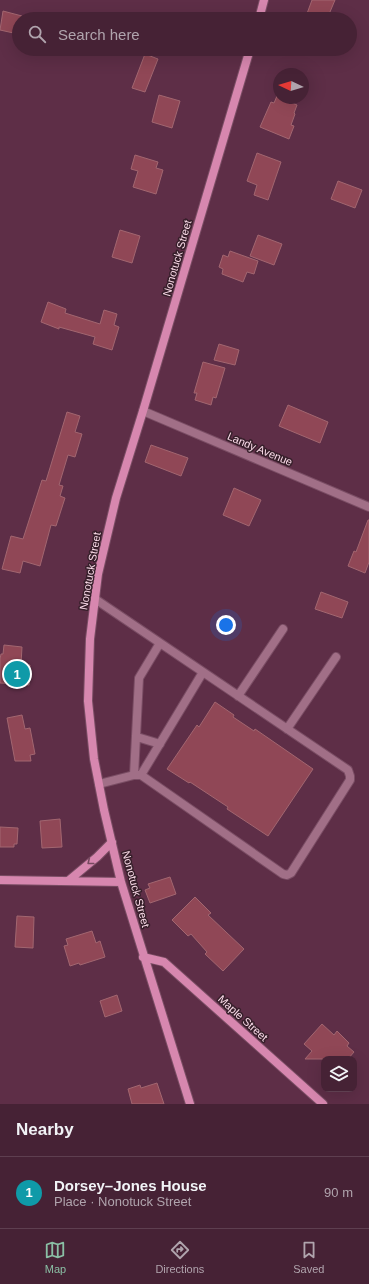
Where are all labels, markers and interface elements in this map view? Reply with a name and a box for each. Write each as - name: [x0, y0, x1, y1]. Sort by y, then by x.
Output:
- search box: [12, 12, 357, 56]
- icon: search: [26, 23, 48, 45]
- text: Search here: [58, 26, 140, 43]
- north arrow: [273, 68, 309, 104]
- street label: Nonotuck Street: [160, 218, 194, 298]
- street label: Landy Avenue: [226, 430, 294, 468]
- street label: Nonotuck Street: [77, 531, 103, 611]
- your location: [216, 615, 236, 635]
- pin: 1: [4, 659, 30, 689]
- street label: Nonotuck Street: [120, 849, 152, 929]
- one-way arrow: [88, 858, 95, 865]
- street label: Maple Street: [216, 993, 270, 1043]
- map controls: [321, 1056, 357, 1092]
- button: layers: [321, 1056, 357, 1092]
- text: Nearby: [16, 1120, 74, 1139]
- text: Dorsey–Jones House: [54, 1177, 207, 1194]
- text: 1: [25, 1185, 33, 1200]
- text: 90 m: [324, 1185, 353, 1200]
- text: Place · Nonotuck Street: [54, 1194, 191, 1209]
- tab: Map: [44, 1239, 66, 1275]
- tab: Directions: [155, 1239, 204, 1275]
- tab: Saved: [293, 1239, 324, 1275]

